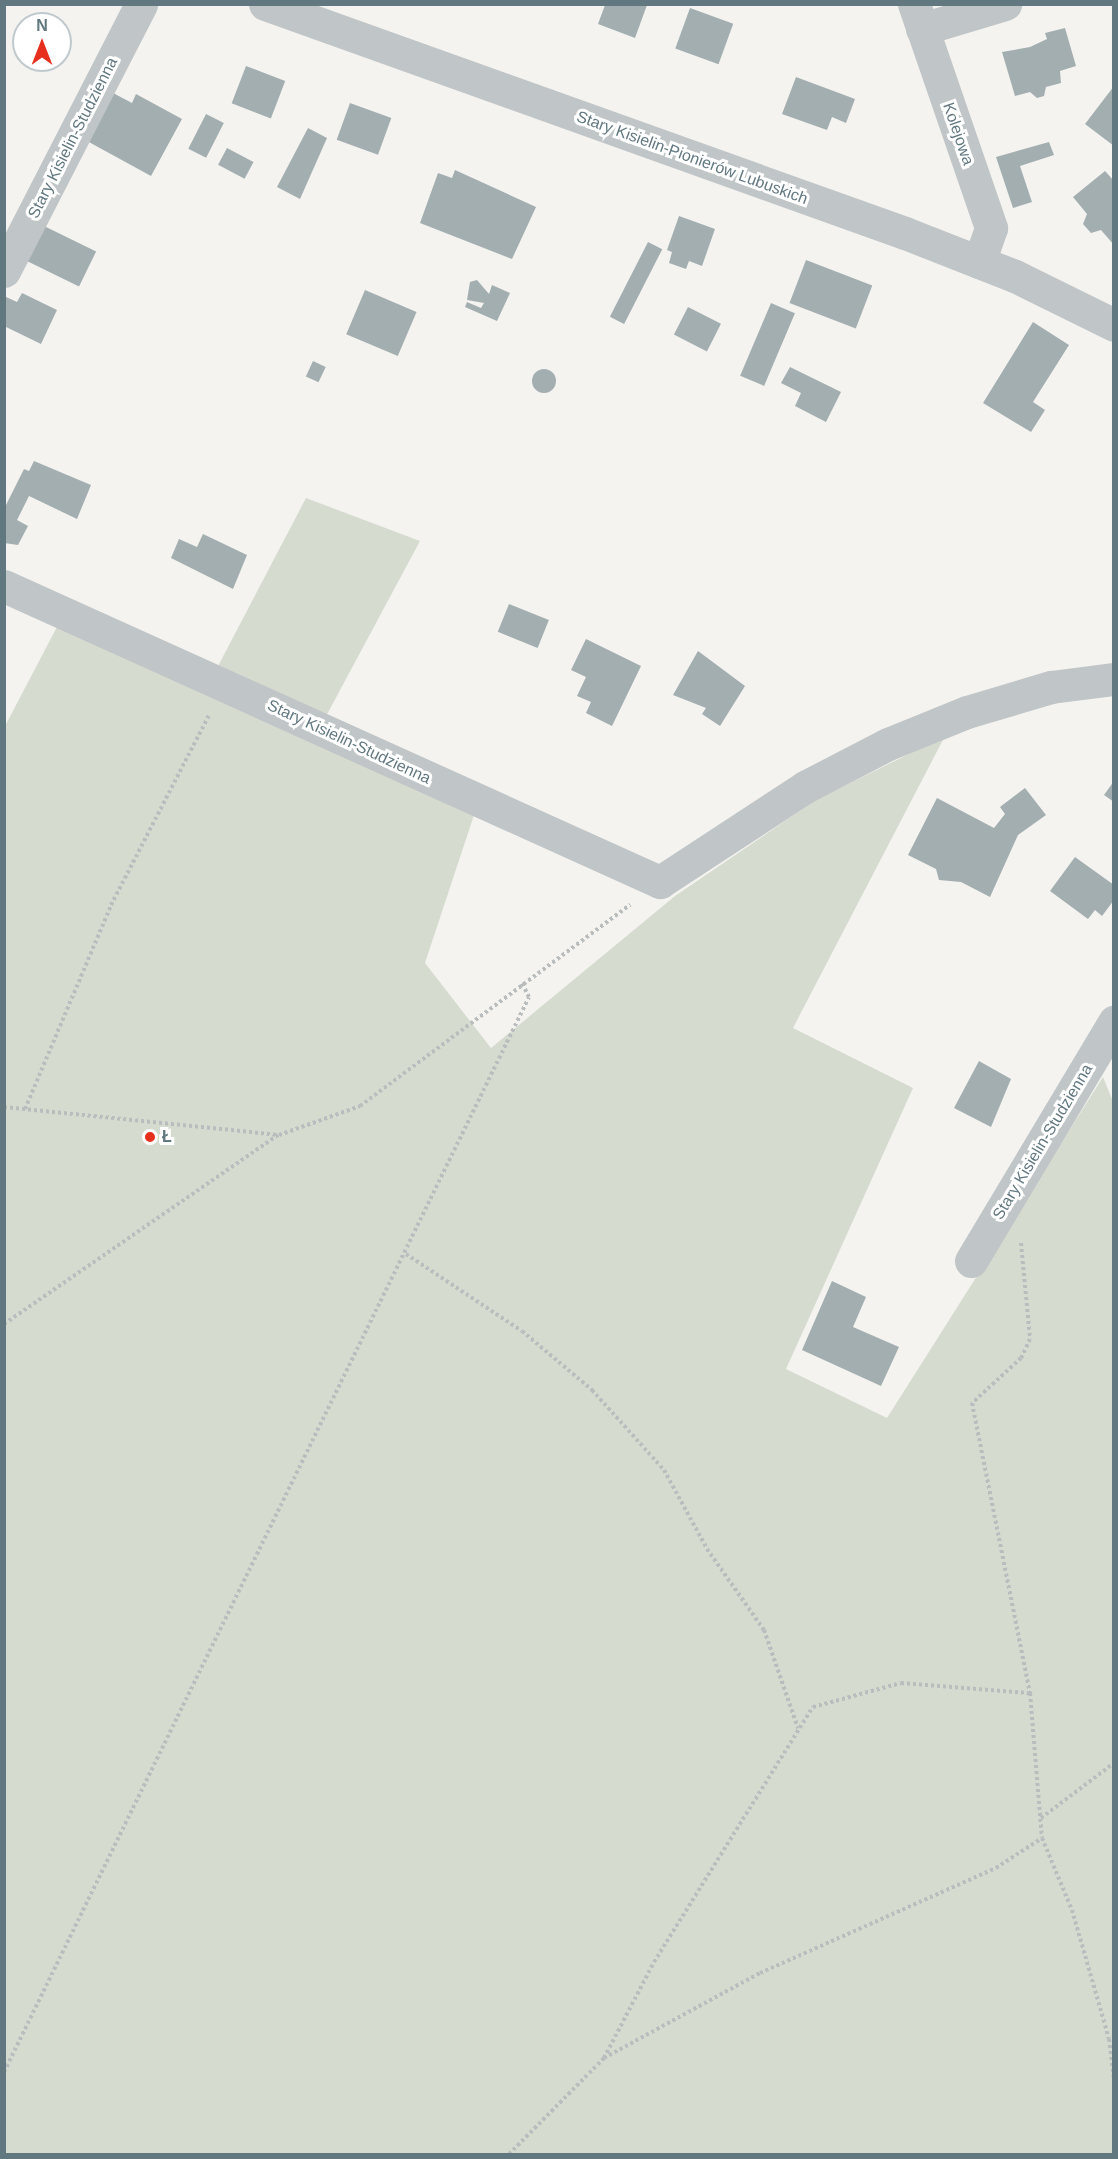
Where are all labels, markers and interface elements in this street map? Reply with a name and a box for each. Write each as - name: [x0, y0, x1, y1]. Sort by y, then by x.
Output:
- north arrow: [12, 12, 72, 72]
- text: N: [36, 17, 48, 34]
- street label: Stary Kisielin-Studzienna: [24, 54, 122, 222]
- street label: Kolejowa: [938, 100, 978, 168]
- street label: Stary Kisielin-Pionierów Lubuskich: [574, 107, 810, 209]
- street label: Stary Kisielin-Studzienna: [264, 696, 434, 788]
- street label: Stary Kisielin-Studzienna: [989, 1061, 1097, 1223]
- place label: Ł: [162, 1127, 172, 1147]
- marker: Ł: [143, 1130, 157, 1144]

